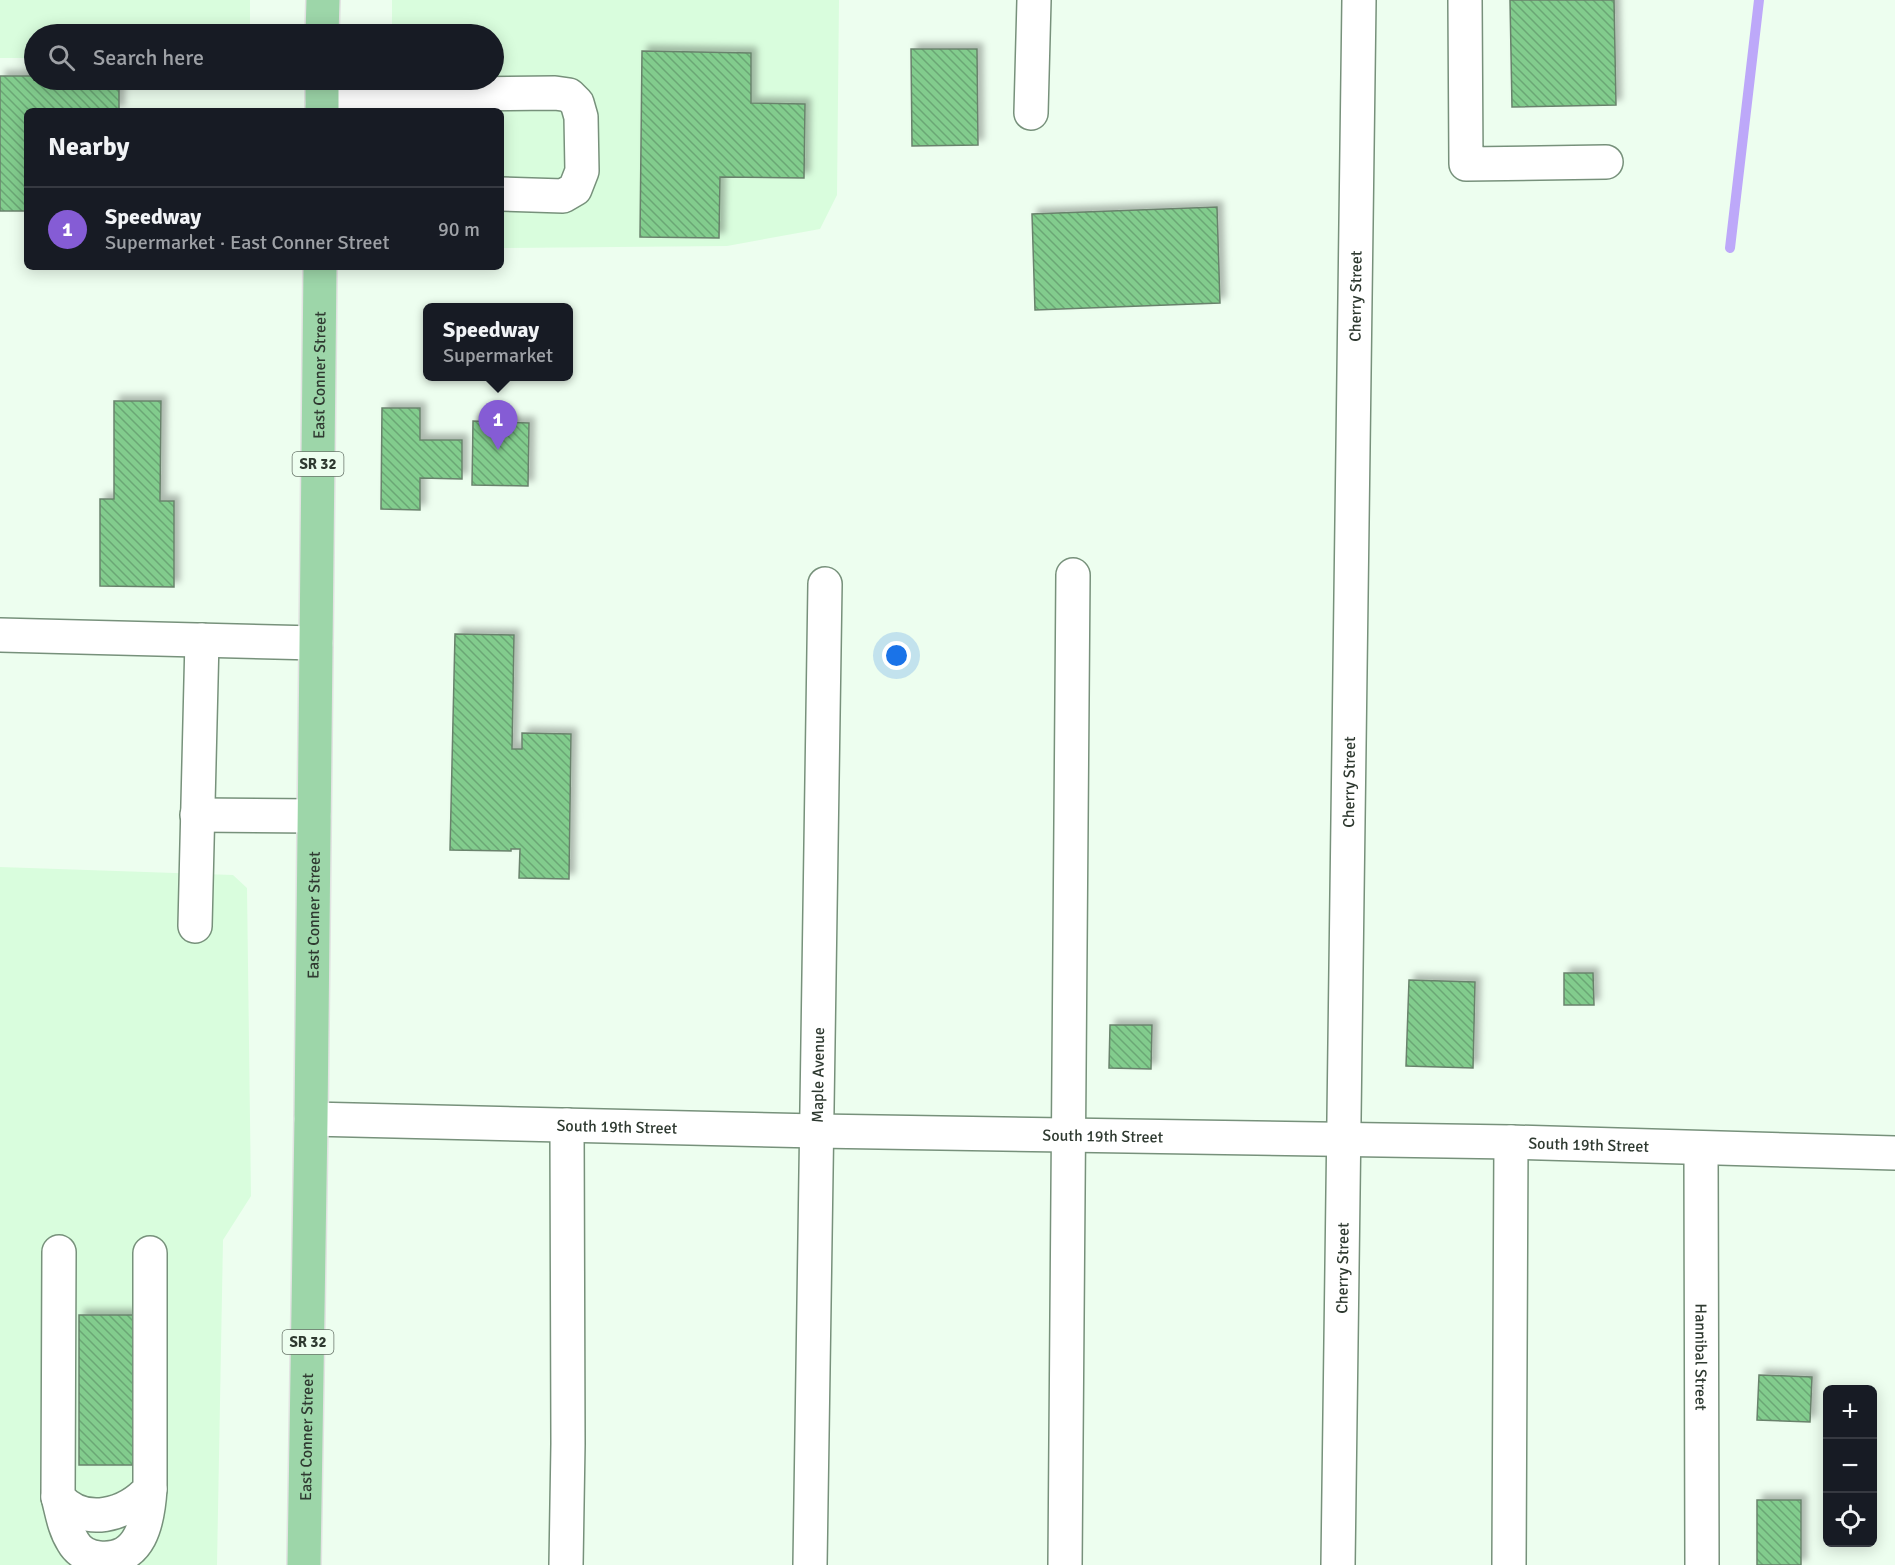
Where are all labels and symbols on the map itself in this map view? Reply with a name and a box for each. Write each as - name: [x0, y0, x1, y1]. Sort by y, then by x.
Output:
- street label: Cherry Street: [1345, 250, 1367, 342]
- street label: East Conner Street: [309, 311, 331, 439]
- pin: 1: [478, 400, 518, 450]
- road number: SR 32: [292, 452, 344, 476]
- your location: [882, 641, 911, 670]
- street label: Cherry Street: [1339, 736, 1360, 828]
- street label: East Conner Street: [303, 851, 325, 979]
- street label: Maple Avenue: [808, 1027, 829, 1123]
- street label: South 19th Street: [556, 1116, 678, 1139]
- street label: South 19th Street: [1042, 1126, 1164, 1147]
- street label: South 19th Street: [1528, 1134, 1650, 1157]
- street label: Cherry Street: [1332, 1222, 1354, 1314]
- street label: Hannibal Street: [1690, 1303, 1711, 1411]
- road number: SR 32: [282, 1330, 334, 1354]
- street label: East Conner Street: [296, 1373, 318, 1501]

